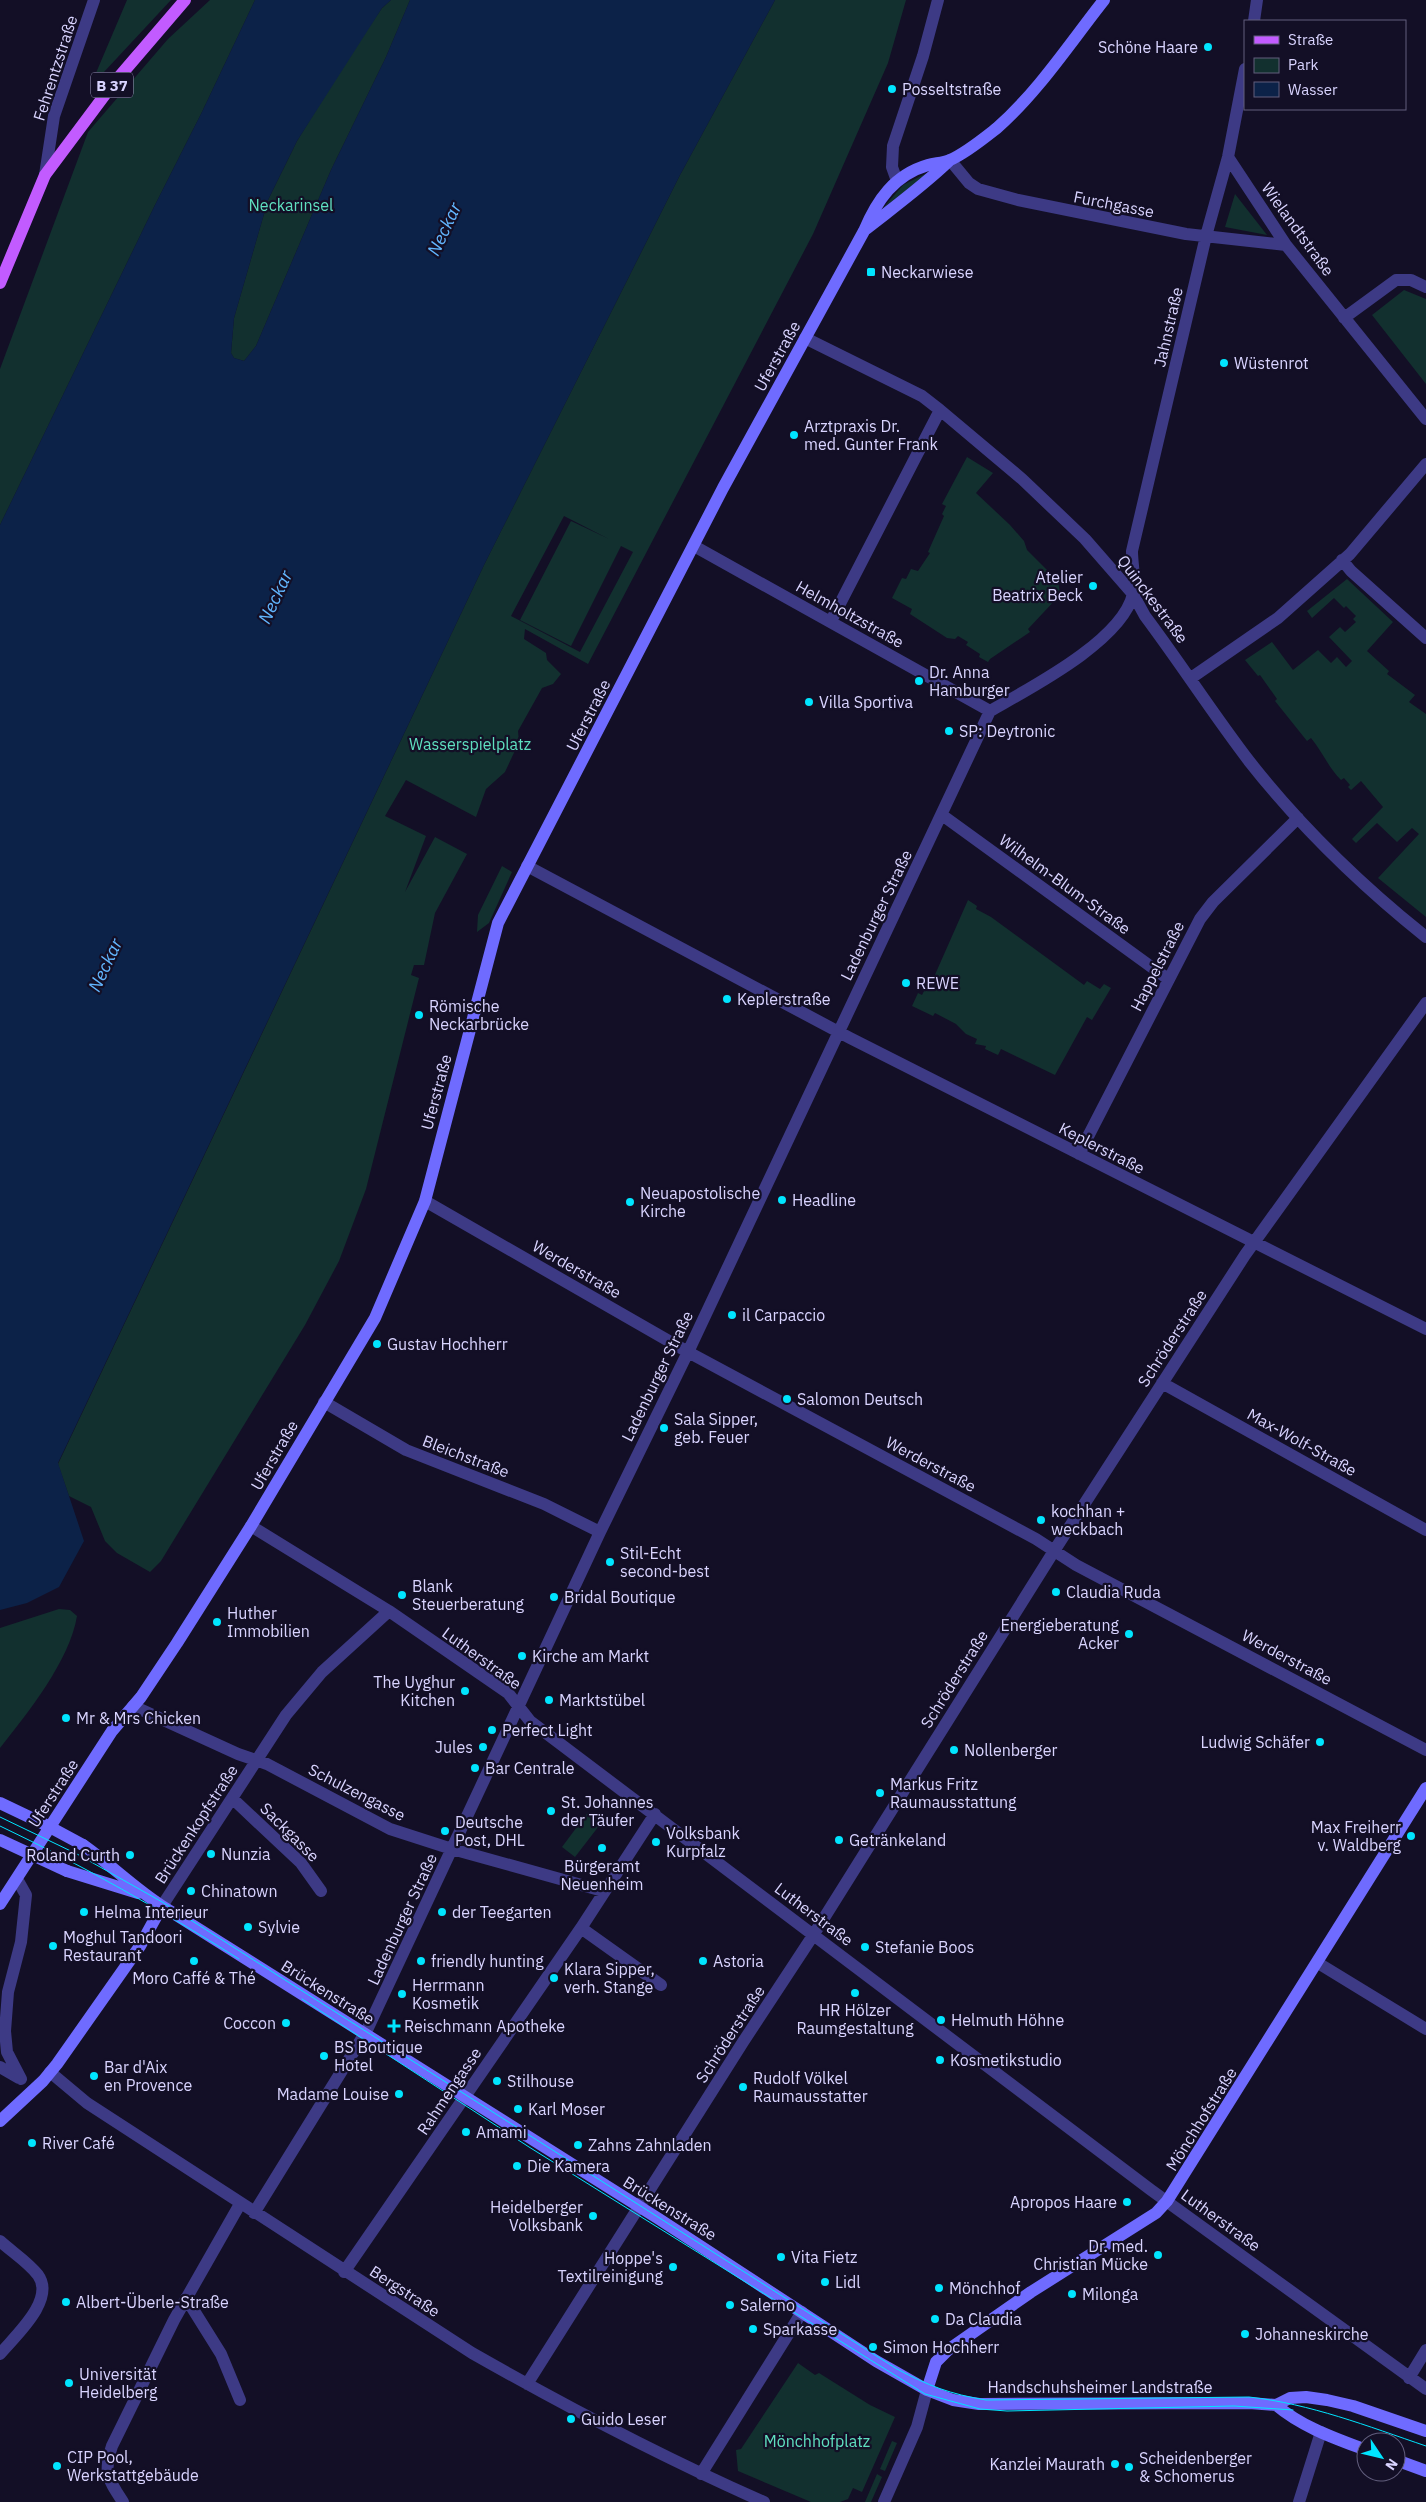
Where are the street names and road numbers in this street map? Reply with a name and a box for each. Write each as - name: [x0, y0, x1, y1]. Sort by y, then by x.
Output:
- street label: Fehrentzstraße: [29, 12, 82, 123]
- road number: B 37: [91, 72, 133, 98]
- street label: Wielandtstraße: [1257, 178, 1339, 280]
- street label: Furchgasse: [1072, 186, 1156, 222]
- street label: Jahnstraße: [1149, 285, 1187, 369]
- street label: Uferstraße: [750, 317, 805, 395]
- street label: Quinckestraße: [1113, 551, 1193, 647]
- street label: Helmholtzstraße: [792, 576, 908, 652]
- street label: Uferstraße: [562, 676, 615, 754]
- street label: Wilhelm-Blum-Straße: [995, 830, 1135, 938]
- street label: Ladenburger Straße: [836, 846, 916, 983]
- street label: Happelstraße: [1126, 918, 1188, 1014]
- street label: Uferstraße: [416, 1052, 456, 1132]
- street label: Keplerstraße: [1056, 1118, 1148, 1178]
- street label: Werderstraße: [529, 1236, 625, 1303]
- street label: Schröderstraße: [1133, 1285, 1211, 1390]
- street label: Ladenburger Straße: [617, 1307, 697, 1444]
- street label: Max-Wolf-Straße: [1244, 1404, 1360, 1480]
- street label: Uferstraße: [246, 1416, 302, 1493]
- street label: Bleichstraße: [420, 1430, 512, 1482]
- street label: Werderstraße: [883, 1432, 980, 1496]
- street label: Lutherstraße: [439, 1623, 526, 1694]
- street label: Werderstraße: [1239, 1625, 1336, 1689]
- street label: Schröderstraße: [916, 1626, 992, 1732]
- street label: Uferstraße: [24, 1755, 83, 1831]
- street label: Schulzengasse: [305, 1759, 409, 1825]
- street label: Brückenkopfstraße: [150, 1761, 242, 1887]
- street label: Sackgasse: [256, 1798, 324, 1866]
- street label: Ladenburger Straße: [363, 1850, 441, 1988]
- street label: Lutherstraße: [771, 1878, 857, 1950]
- street label: Brückenstraße: [278, 1955, 378, 2029]
- street label: Schröderstraße: [691, 1981, 769, 2086]
- street label: Rahmengasse: [413, 2043, 486, 2138]
- street label: Mönchhofstraße: [1161, 2063, 1241, 2174]
- street label: Brückenstraße: [620, 2171, 720, 2245]
- street label: Lutherstraße: [1178, 2185, 1265, 2256]
- street label: Bergstraße: [366, 2261, 444, 2321]
- street label: Handschuhsheimer Landstraße: [988, 2377, 1213, 2397]

